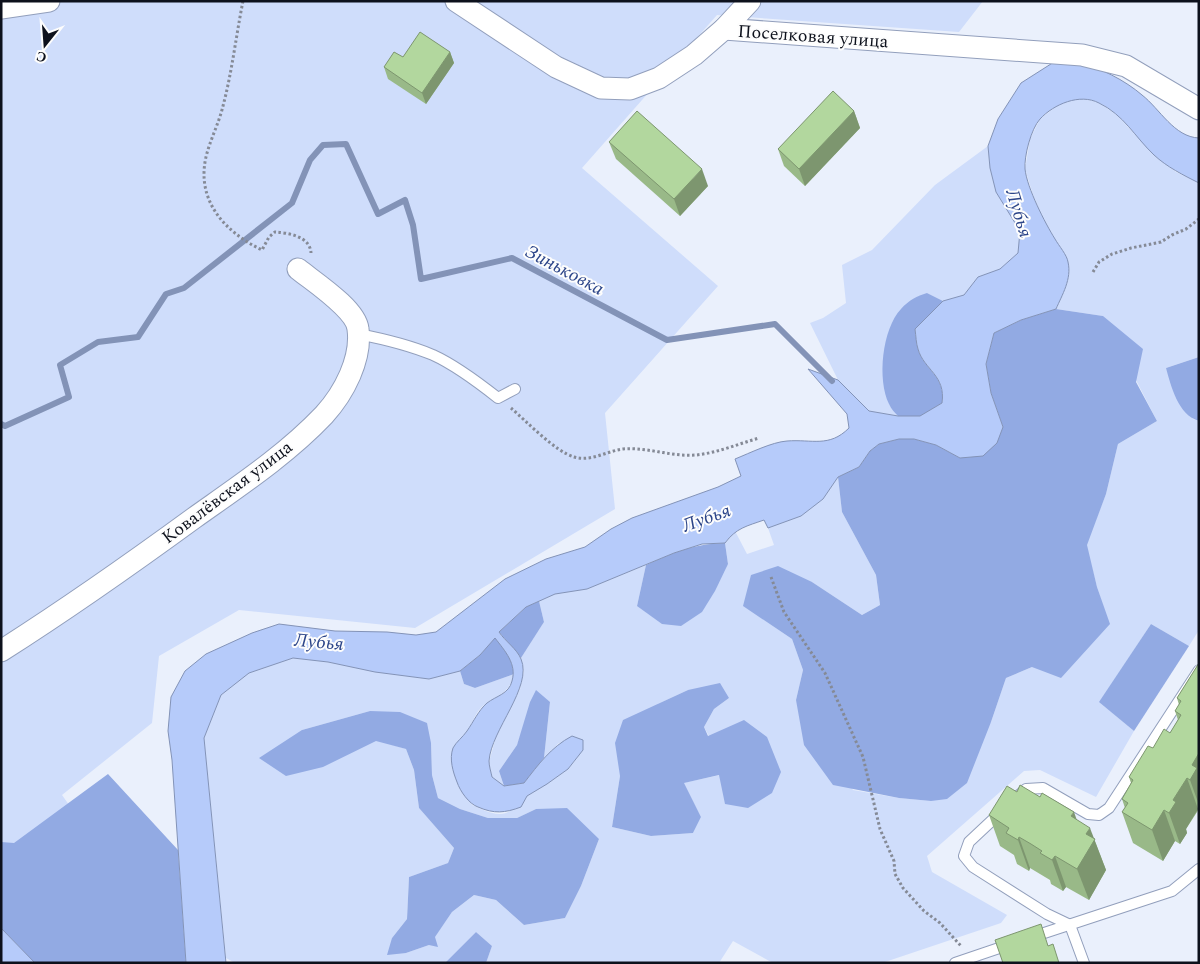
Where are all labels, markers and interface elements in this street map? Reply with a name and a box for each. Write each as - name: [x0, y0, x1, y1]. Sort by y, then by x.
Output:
- street label: Поселковая улица: [737, 18, 890, 55]
- north arrow: [20, 20, 70, 70]
- text: С: [34, 45, 49, 68]
- water label: Лубья: [997, 185, 1040, 241]
- water label: Зиньковка: [519, 237, 610, 304]
- street label: Ковалёвская улица: [156, 434, 299, 551]
- water label: Лубья: [677, 496, 735, 541]
- water label: Лубья: [292, 626, 345, 659]

